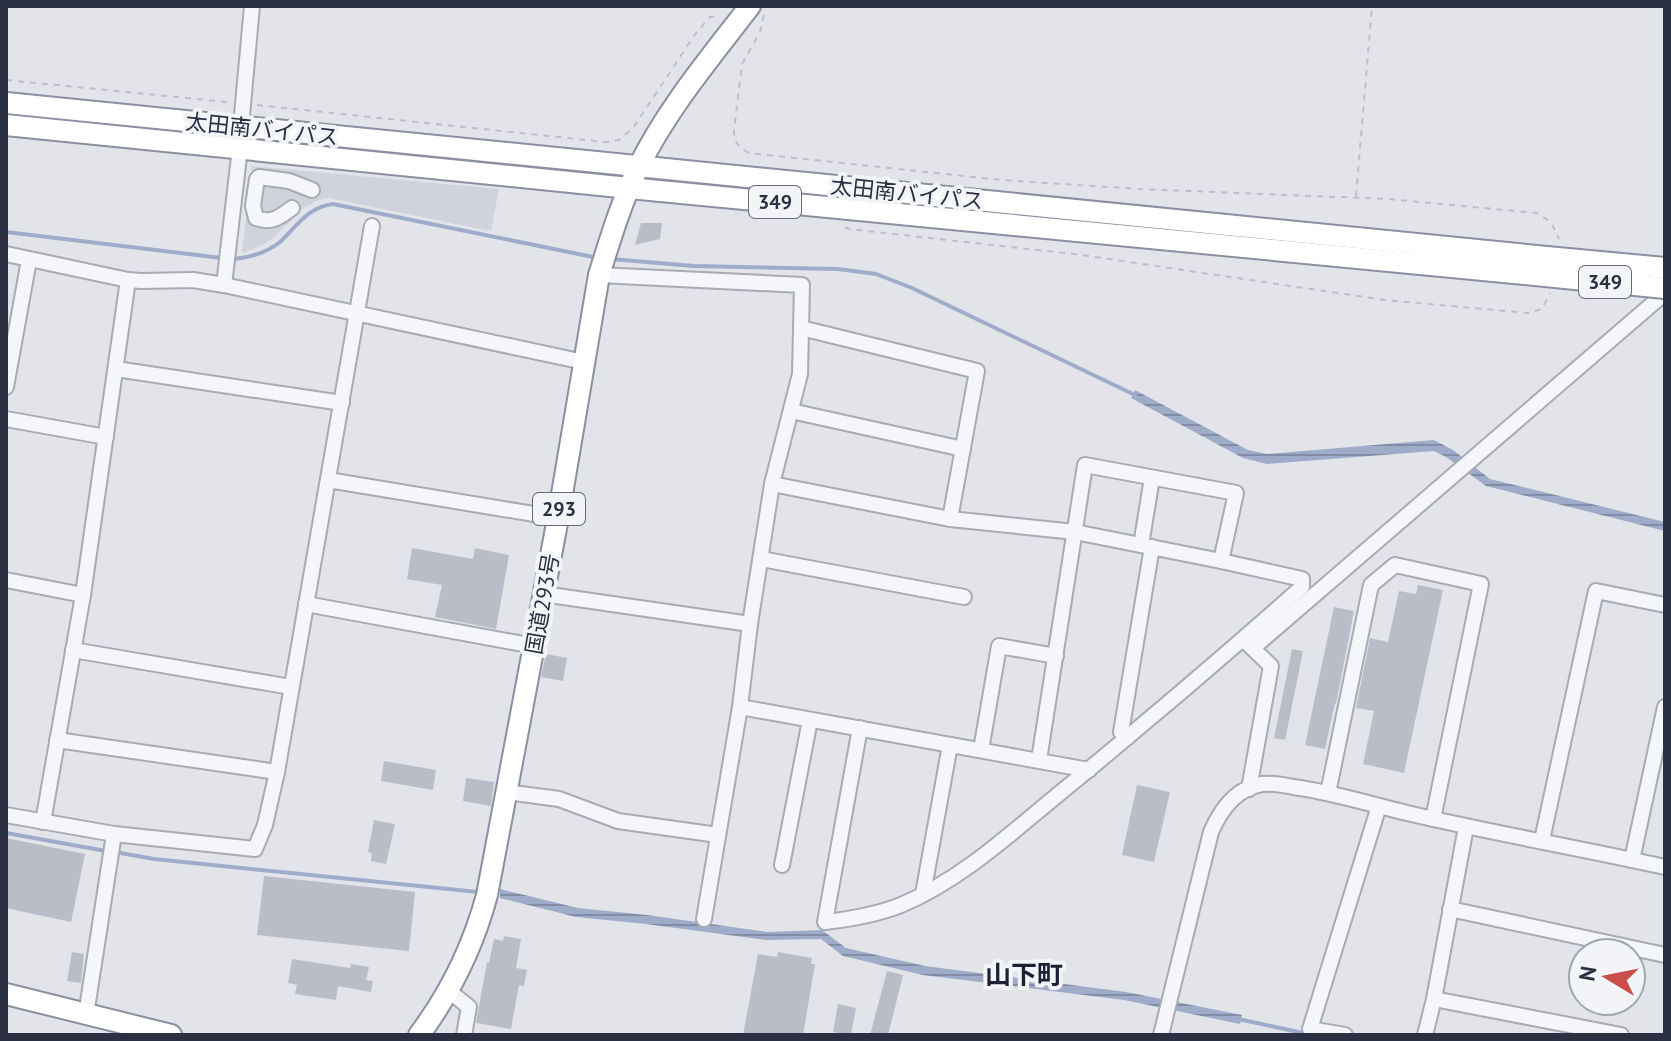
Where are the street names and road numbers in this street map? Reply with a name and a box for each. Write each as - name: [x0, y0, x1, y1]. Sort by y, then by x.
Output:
- street label: 太田南バイパス: [184, 107, 340, 151]
- street label: 太田南バイパス: [829, 171, 985, 215]
- road number: 349: [749, 186, 801, 218]
- road number: 349: [1579, 266, 1631, 298]
- road number: 293: [533, 493, 585, 525]
- street label: 国道293号: [519, 551, 565, 657]

